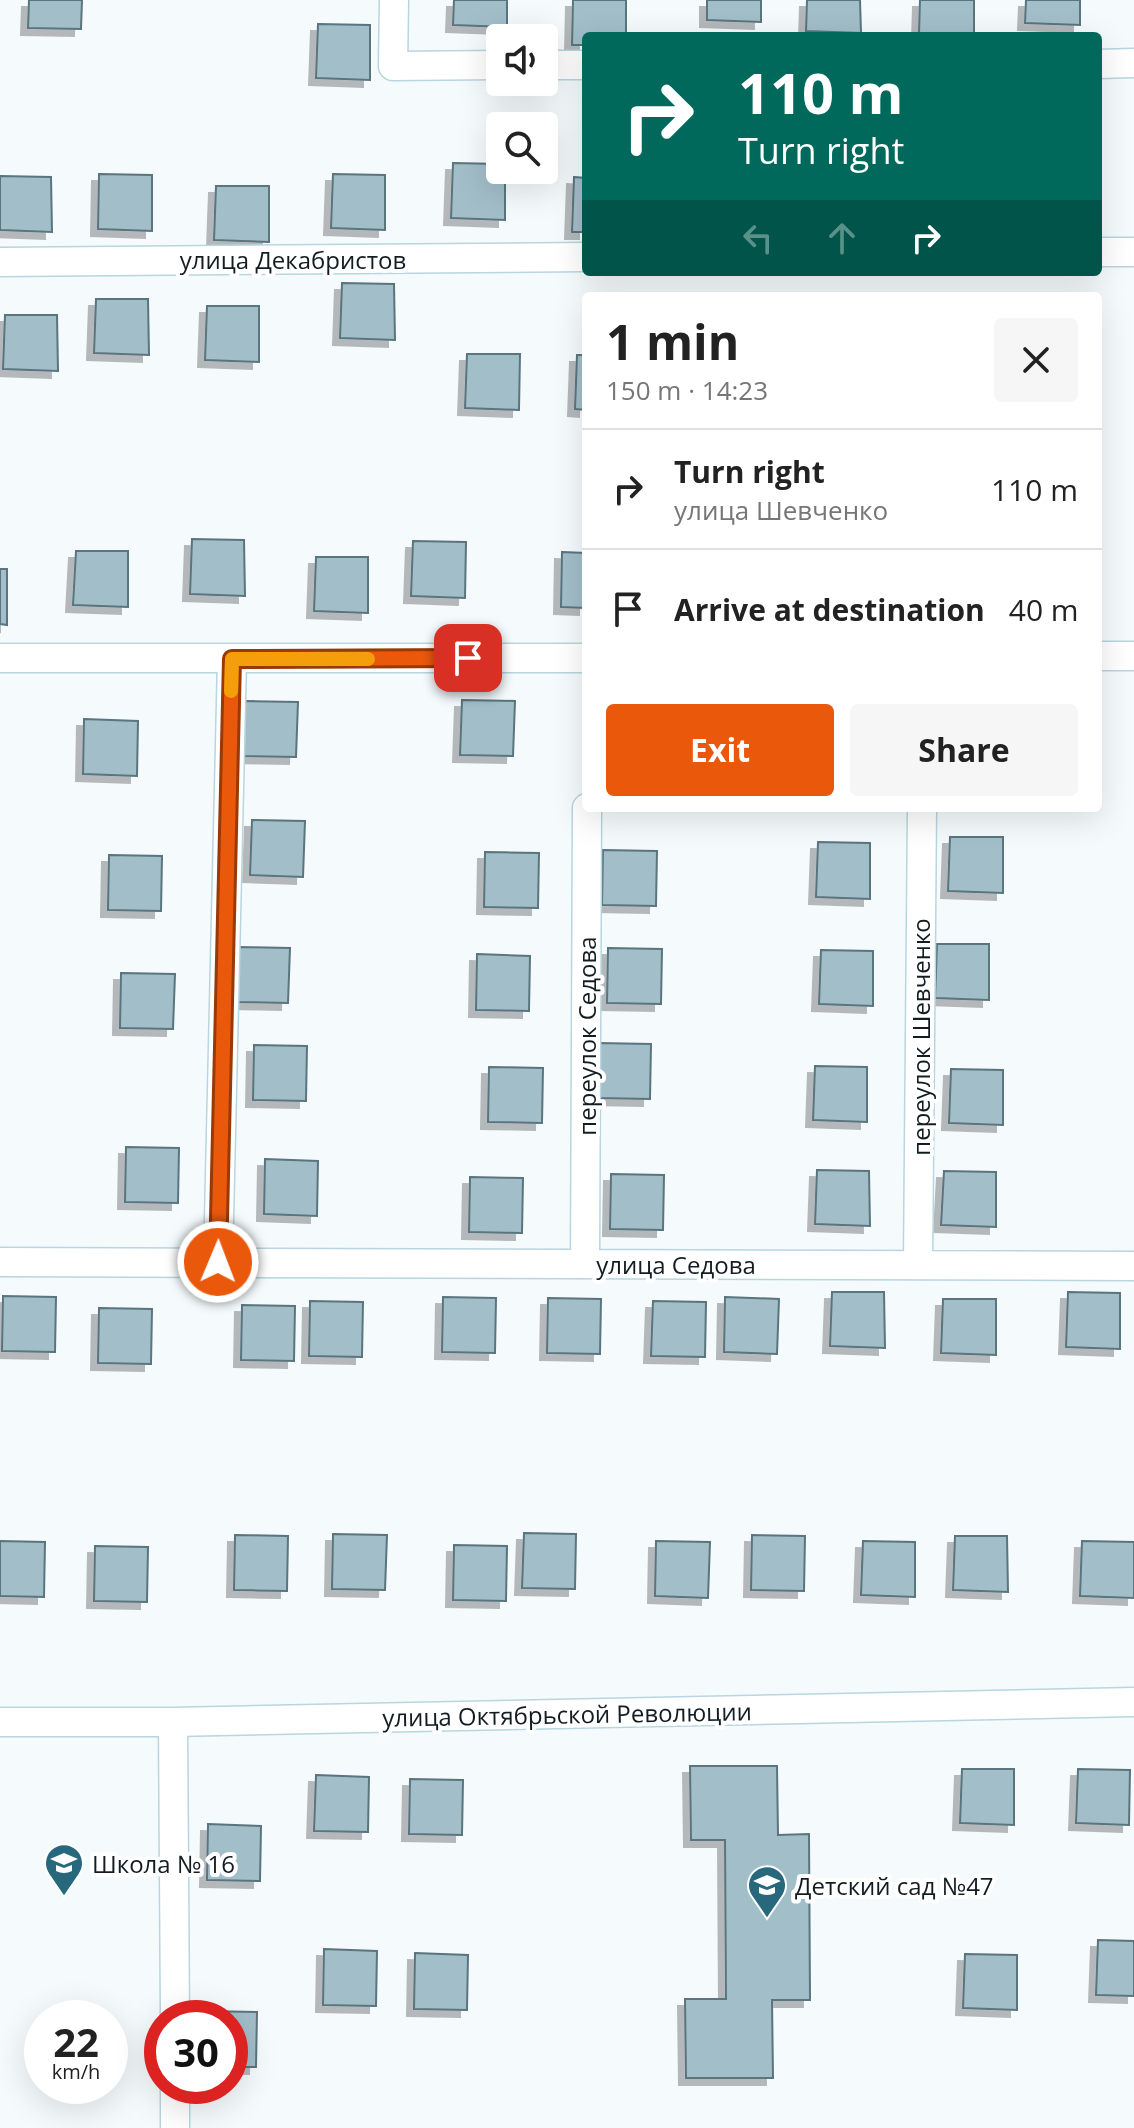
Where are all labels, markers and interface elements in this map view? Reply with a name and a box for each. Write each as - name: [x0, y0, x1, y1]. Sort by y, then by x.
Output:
- map controls: [486, 24, 558, 184]
- button: sound: [486, 24, 558, 96]
- text: 110 m: [738, 54, 904, 130]
- icon: right: [606, 64, 710, 168]
- button: search: [486, 112, 558, 184]
- text: Turn right: [738, 126, 904, 175]
- icon: left: [736, 216, 780, 260]
- icon: ahead: [820, 216, 864, 260]
- icon: right: [904, 216, 948, 260]
- street label: улица Декабристов: [180, 243, 406, 276]
- text: 1 min: [606, 309, 739, 374]
- button: close: [994, 318, 1078, 402]
- text: 150 m · 14:23: [606, 372, 768, 408]
- text: Turn right: [674, 451, 825, 492]
- icon: right: [606, 467, 650, 511]
- text: 110 m: [991, 469, 1078, 510]
- text: улица Шевченко: [674, 492, 888, 528]
- icon: arrive: [606, 587, 650, 631]
- text: Arrive at destination: [674, 589, 985, 630]
- text: 40 m: [1009, 589, 1079, 630]
- pin: [434, 624, 502, 692]
- icon: arrive: [446, 636, 490, 680]
- button: Exit: [606, 704, 834, 796]
- button: Share: [850, 704, 1078, 796]
- street label: переулок Шевченко: [904, 918, 937, 1156]
- street label: переулок Седова: [570, 936, 603, 1136]
- position arrow: [176, 1220, 260, 1304]
- street label: улица Седова: [596, 1248, 756, 1281]
- street label: улица Октябрьской Революции: [382, 1694, 752, 1734]
- school or university icon: Школа № 16: [43, 1842, 85, 1897]
- place label: Школа № 16: [92, 1847, 235, 1880]
- school or university icon: Детский сад №47: [746, 1864, 788, 1919]
- place label: Детский сад №47: [795, 1869, 994, 1902]
- speed limit sign: 30: [144, 2000, 248, 2104]
- text: 22: [53, 2014, 99, 2069]
- text: km/h: [52, 2058, 100, 2085]

